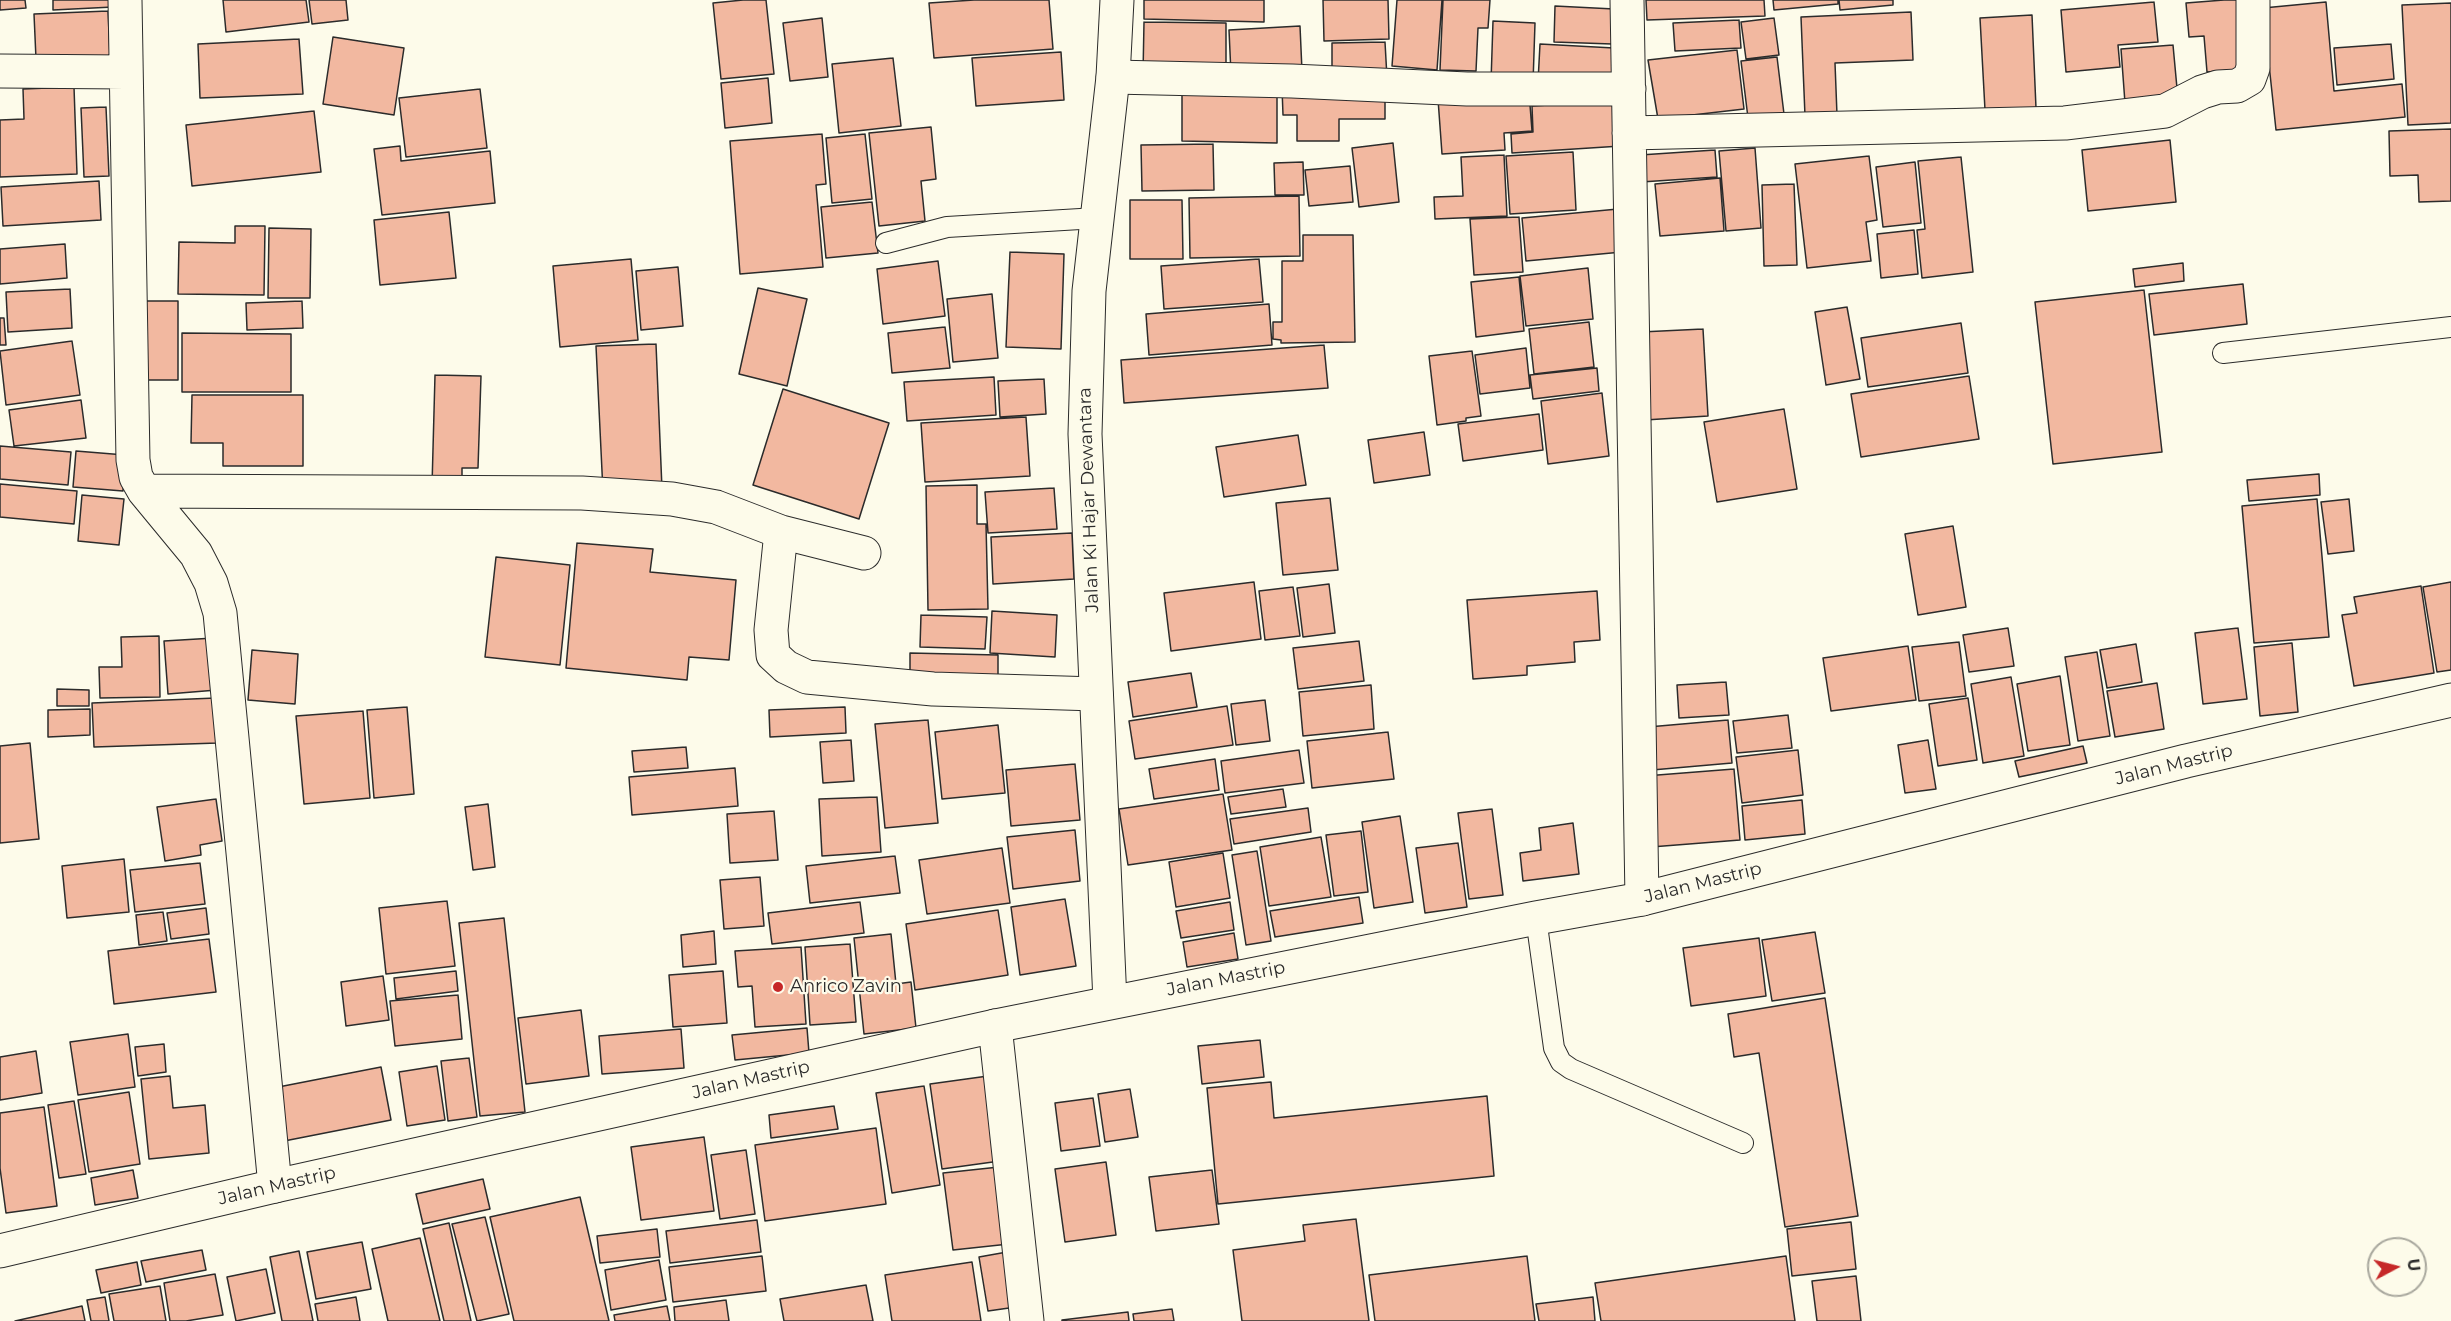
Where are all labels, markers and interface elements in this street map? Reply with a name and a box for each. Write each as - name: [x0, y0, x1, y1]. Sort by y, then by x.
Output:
- street label: Jalan Ki Hajar Dewantara: [1074, 387, 1104, 613]
- street label: Jalan Mastrip: [2113, 740, 2235, 790]
- street label: Jalan Mastrip: [1642, 858, 1764, 908]
- street label: Jalan Mastrip: [1165, 957, 1287, 1001]
- place label: Anrico Zavin: [790, 976, 902, 998]
- marker: Anrico Zavin: [771, 980, 785, 994]
- street label: Jalan Mastrip: [690, 1056, 812, 1104]
- street label: Jalan Mastrip: [216, 1162, 338, 1210]
- north arrow: [2367, 1237, 2427, 1297]
- text: U: [2403, 1258, 2424, 1272]

